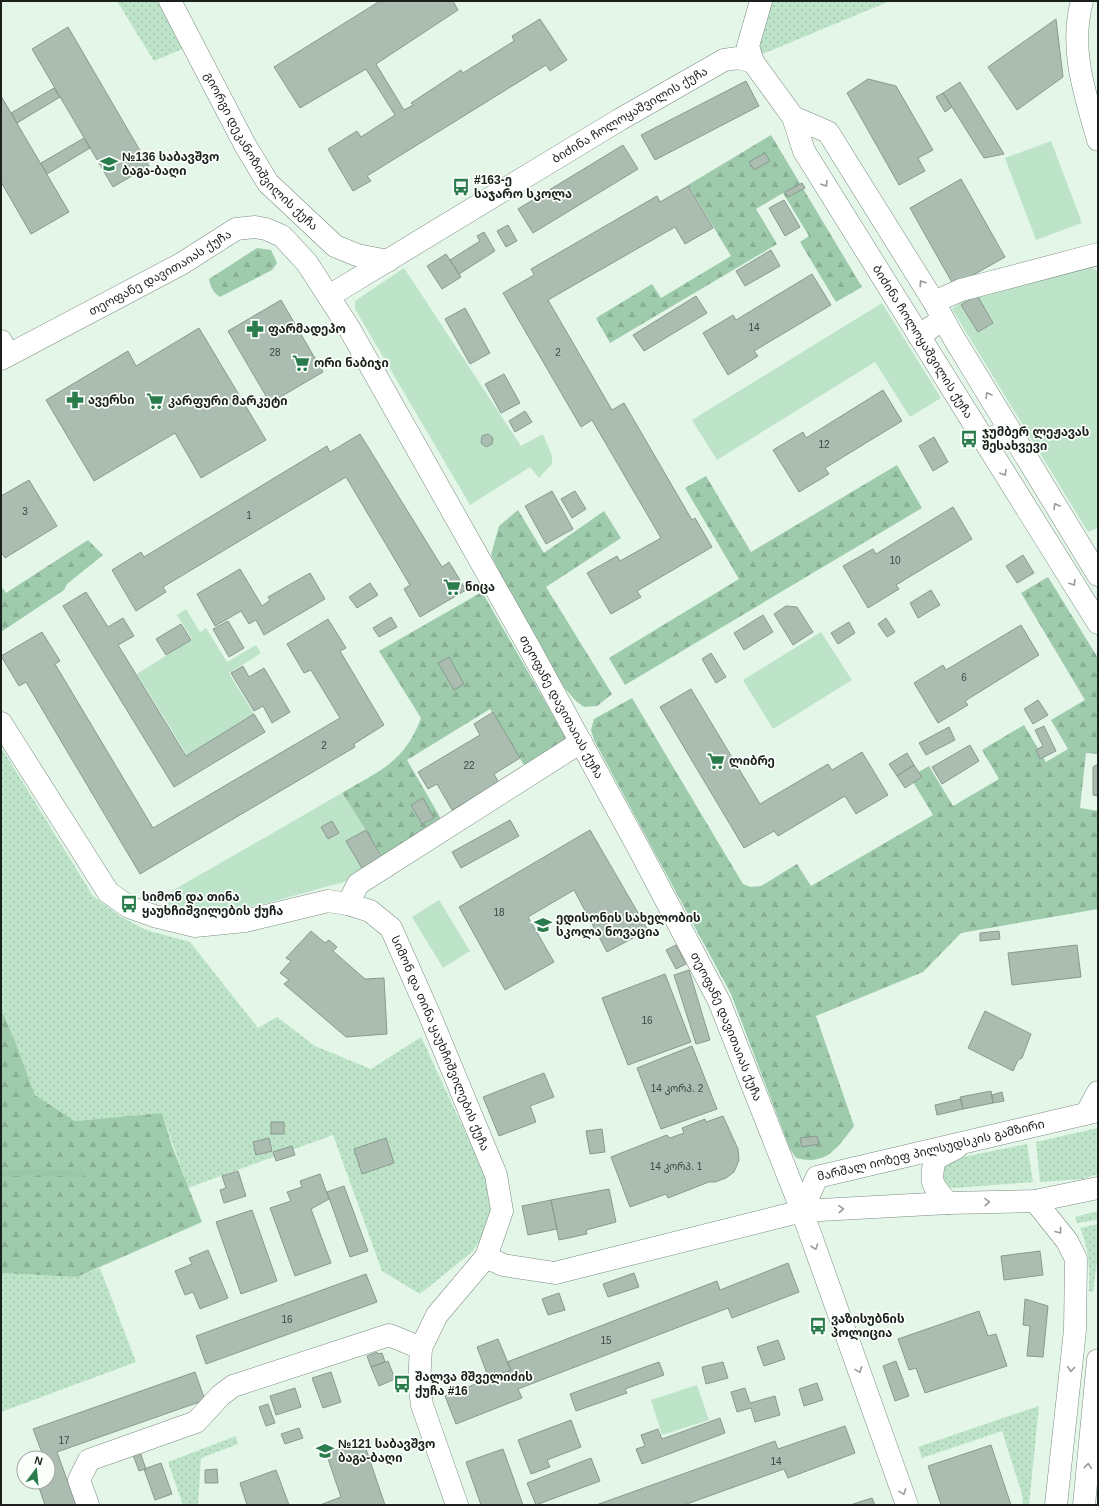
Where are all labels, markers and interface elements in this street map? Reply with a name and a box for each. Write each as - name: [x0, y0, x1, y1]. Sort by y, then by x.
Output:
- street label: ბიძინა ჩოლოყაშვილის ქუჩა: [549, 64, 710, 166]
- street label: გიორგი დეკანოზიშვილის ქუჩა: [201, 70, 321, 233]
- place label: №136 საბავშვო ბაგა-ბაღი: [122, 150, 219, 178]
- school or university icon: №136 საბავშვო ბაგა-ბაღი: [99, 154, 119, 174]
- place label: #163-ე საჯარო სკოლა: [474, 173, 572, 202]
- bus stop icon: #163-ე საჯარო სკოლა: [451, 177, 471, 197]
- one-way arrow: [820, 180, 828, 187]
- street label: თეოფანე დავითაიას ქუჩა: [86, 227, 234, 318]
- street label: ბიძინა ჩოლოყაშვილის ქუჩა: [870, 262, 976, 421]
- one-way arrow: [919, 280, 927, 287]
- pharmacy icon: ფარმადეპო: [245, 319, 265, 339]
- place label: ფარმადეპო: [268, 322, 346, 337]
- house number: 14: [748, 322, 760, 333]
- house number: 28: [269, 347, 281, 358]
- house number: 2: [555, 347, 561, 358]
- supermarket icon: ორი ნაბიჯი: [291, 353, 311, 373]
- place label: ორი ნაბიჯი: [314, 356, 389, 370]
- pharmacy icon: ავერსი: [65, 390, 85, 410]
- supermarket icon: კარფური მარკეტი: [145, 391, 165, 411]
- one-way arrow: [986, 392, 993, 399]
- place label: ავერსი: [88, 393, 134, 407]
- place label: კარფური მარკეტი: [168, 394, 288, 408]
- place label: ჯუმბერ ლეჟავას შესახვევი: [982, 425, 1090, 453]
- bus stop icon: ჯუმბერ ლეჟავას შესახვევი: [959, 429, 979, 449]
- house number: 12: [818, 439, 830, 450]
- one-way arrow: [1000, 469, 1007, 476]
- one-way arrow: [1053, 503, 1060, 510]
- house number: 3: [22, 506, 28, 517]
- house number: 1: [246, 510, 252, 521]
- house number: 10: [889, 555, 901, 566]
- supermarket icon: ნიცა: [442, 577, 462, 597]
- one-way arrow: [1068, 579, 1075, 586]
- place label: ნიცა: [465, 580, 495, 594]
- street label: თეოფანე დავითაიას ქუჩა: [517, 633, 606, 781]
- house number: 6: [961, 672, 967, 683]
- house number: 2: [321, 740, 327, 751]
- supermarket icon: ლიბრე: [706, 751, 726, 771]
- place label: ლიბრე: [729, 754, 775, 769]
- house number: 22: [463, 760, 475, 771]
- place label: სიმონ და თინა ყაუხჩიშვილების ქუჩა: [142, 890, 283, 919]
- bus stop icon: სიმონ და თინა ყაუხჩიშვილების ქუჩა: [119, 894, 139, 914]
- house number: 18: [493, 907, 505, 918]
- place label: ედისონის სახელობის სკოლა ნოვაცია: [556, 911, 701, 940]
- school or university icon: ედისონის სახელობის სკოლა ნოვაცია: [533, 915, 553, 935]
- street label: სიმონ და თინა ყაუხჩიშვილების ქუჩა: [388, 934, 492, 1153]
- street label: თეოფანე დავითაიას ქუჩა: [687, 950, 765, 1103]
- house number: 16: [641, 1015, 653, 1026]
- house number: 14 კორპ. 2: [651, 1083, 704, 1095]
- street label: მარშალ იოზეფ პილსუდსკის გამზირი: [816, 1117, 1046, 1184]
- house number: 14 კორპ. 1: [650, 1161, 703, 1173]
- one-way arrow: [984, 1198, 990, 1206]
- one-way arrow: [838, 1204, 844, 1213]
- one-way arrow: [1055, 1227, 1062, 1234]
- one-way arrow: [811, 1244, 819, 1251]
- place label: ვაზისუბნის პოლიცია: [831, 1312, 905, 1341]
- house number: 16: [281, 1314, 293, 1325]
- bus stop icon: ვაზისუბნის პოლიცია: [808, 1316, 828, 1336]
- house number: 15: [600, 1335, 612, 1346]
- one-way arrow: [854, 1366, 863, 1373]
- one-way arrow: [1066, 1366, 1075, 1372]
- place label: შალვა მშველიძის ქუჩა #16: [415, 1370, 533, 1398]
- bus stop icon: შალვა მშველიძის ქუჩა #16: [392, 1374, 412, 1394]
- house number: 17: [58, 1435, 70, 1446]
- place label: №121 საბავშვო ბაგა-ბაღი: [338, 1437, 435, 1465]
- school or university icon: №121 საბავშვო ბაგა-ბაღი: [315, 1441, 335, 1461]
- north arrow: [16, 1450, 56, 1490]
- text: N: [33, 1454, 44, 1467]
- house number: 14: [770, 1456, 782, 1467]
- one-way arrow: [1083, 1463, 1092, 1469]
- one-way arrow: [898, 1489, 906, 1496]

